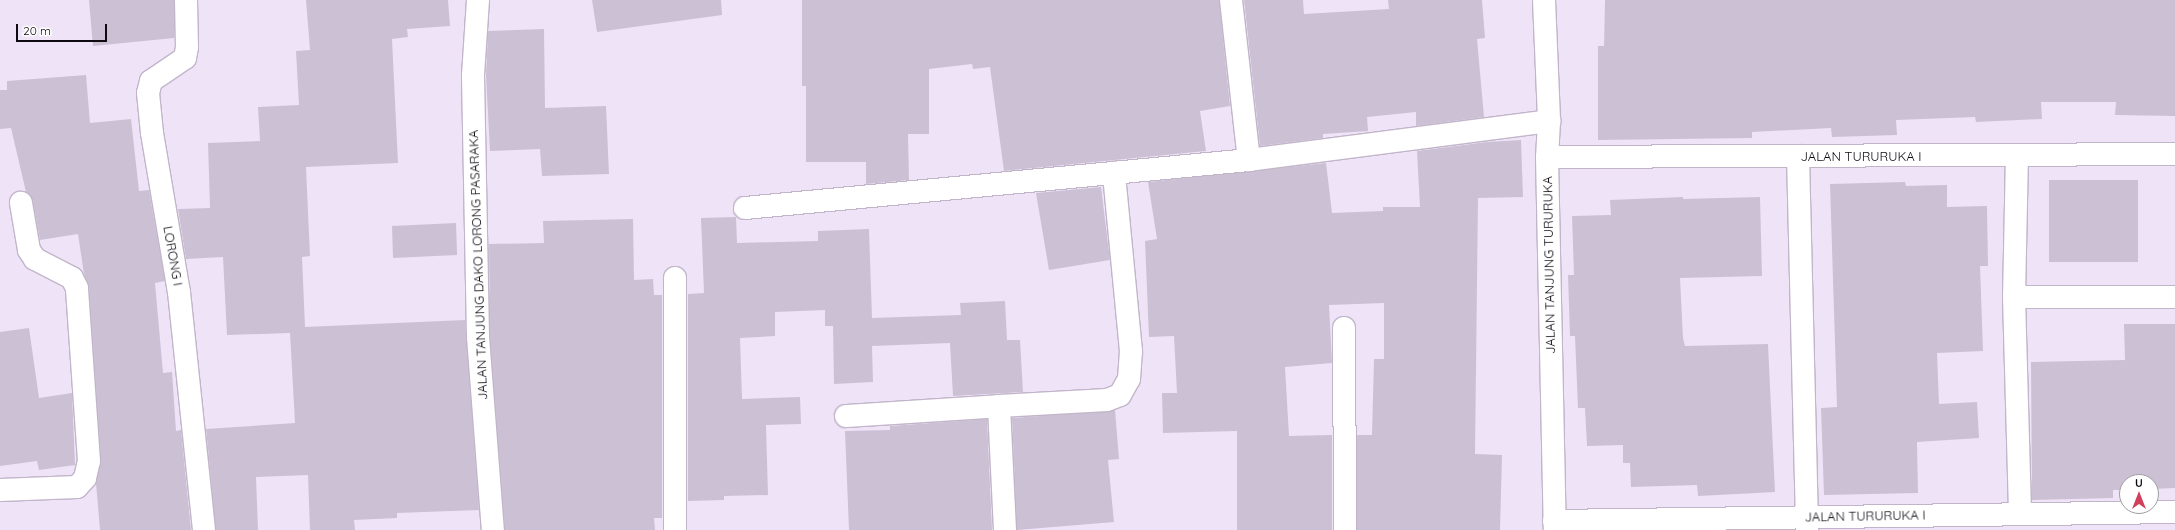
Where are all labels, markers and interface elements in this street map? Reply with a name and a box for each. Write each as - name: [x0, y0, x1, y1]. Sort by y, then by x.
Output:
- scale bar: [18, 16, 109, 42]
- text: 20 m: [23, 23, 51, 38]
- street label: JALAN TANJUNG DAKO LORONG PASARAKA: [465, 130, 491, 400]
- street label: JALAN TURURUKA I: [1801, 148, 1921, 164]
- street label: JALAN TANJUNG TURURUKA: [1540, 176, 1558, 354]
- street label: LORONG I: [160, 225, 186, 287]
- north arrow: [2119, 474, 2159, 514]
- text: U: [2135, 476, 2143, 490]
- street label: JALAN TURURUKA I: [1804, 507, 1926, 525]

